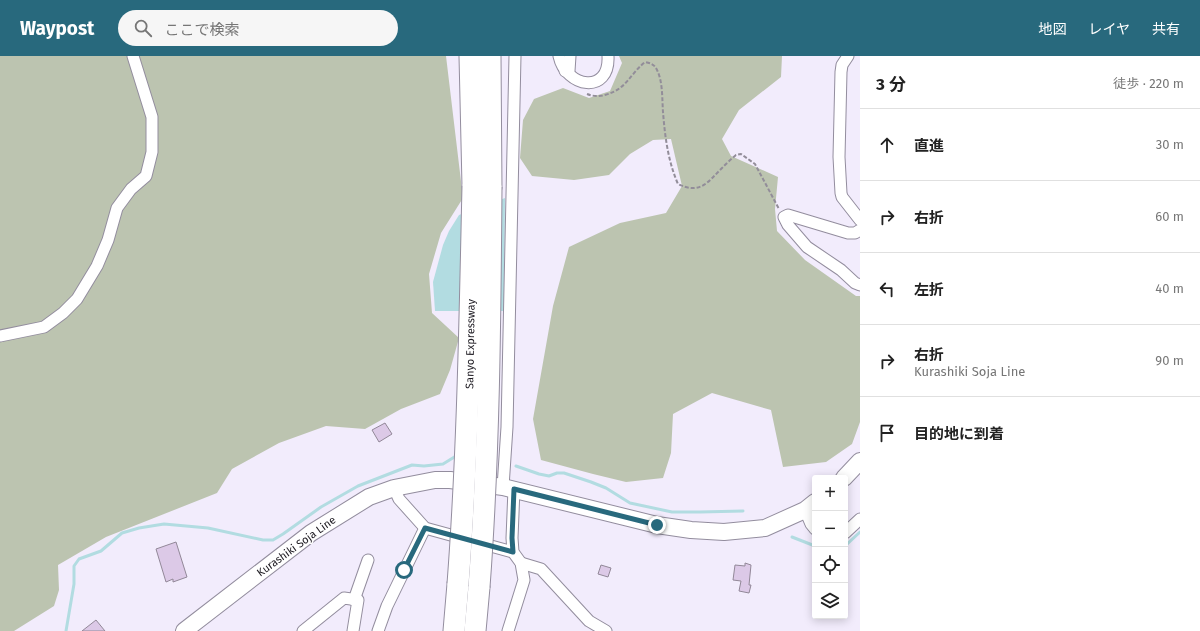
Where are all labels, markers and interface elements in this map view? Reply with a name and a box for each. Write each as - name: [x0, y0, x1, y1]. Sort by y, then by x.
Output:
- search box: [118, 10, 398, 46]
- text: Waypost: [20, 17, 94, 40]
- icon: search: [132, 17, 154, 39]
- text: ここで検索: [164, 21, 239, 39]
- text: 地図: [1038, 21, 1066, 38]
- text: レイヤ: [1088, 21, 1130, 38]
- text: 共有: [1152, 21, 1180, 38]
- text: 3 分: [876, 74, 906, 95]
- text: 徒歩 · 220 m: [1113, 76, 1184, 91]
- icon: ahead: [876, 134, 898, 156]
- text: 直進: [914, 137, 944, 155]
- text: 30 m: [1156, 137, 1184, 152]
- icon: right: [876, 206, 898, 228]
- text: 右折: [914, 209, 944, 227]
- text: 60 m: [1155, 209, 1184, 224]
- icon: left: [876, 278, 898, 300]
- text: 左折: [914, 281, 944, 299]
- text: 40 m: [1155, 281, 1184, 296]
- street label: Sanyo Expressway: [463, 298, 478, 389]
- text: 右折: [914, 346, 944, 364]
- icon: right: [876, 350, 898, 372]
- text: 90 m: [1155, 353, 1184, 368]
- text: Kurashiki Soja Line: [914, 364, 1025, 379]
- icon: arrive: [876, 422, 898, 444]
- text: 目的地に到着: [914, 425, 1004, 443]
- map controls: [812, 475, 848, 619]
- button: +: [812, 475, 848, 511]
- button: −: [812, 511, 848, 547]
- street label: Kurashiki Soja Line: [254, 513, 338, 579]
- route end: [648, 516, 666, 534]
- button: locate: [812, 547, 848, 583]
- route start: [395, 561, 413, 579]
- button: layers: [812, 583, 848, 619]

